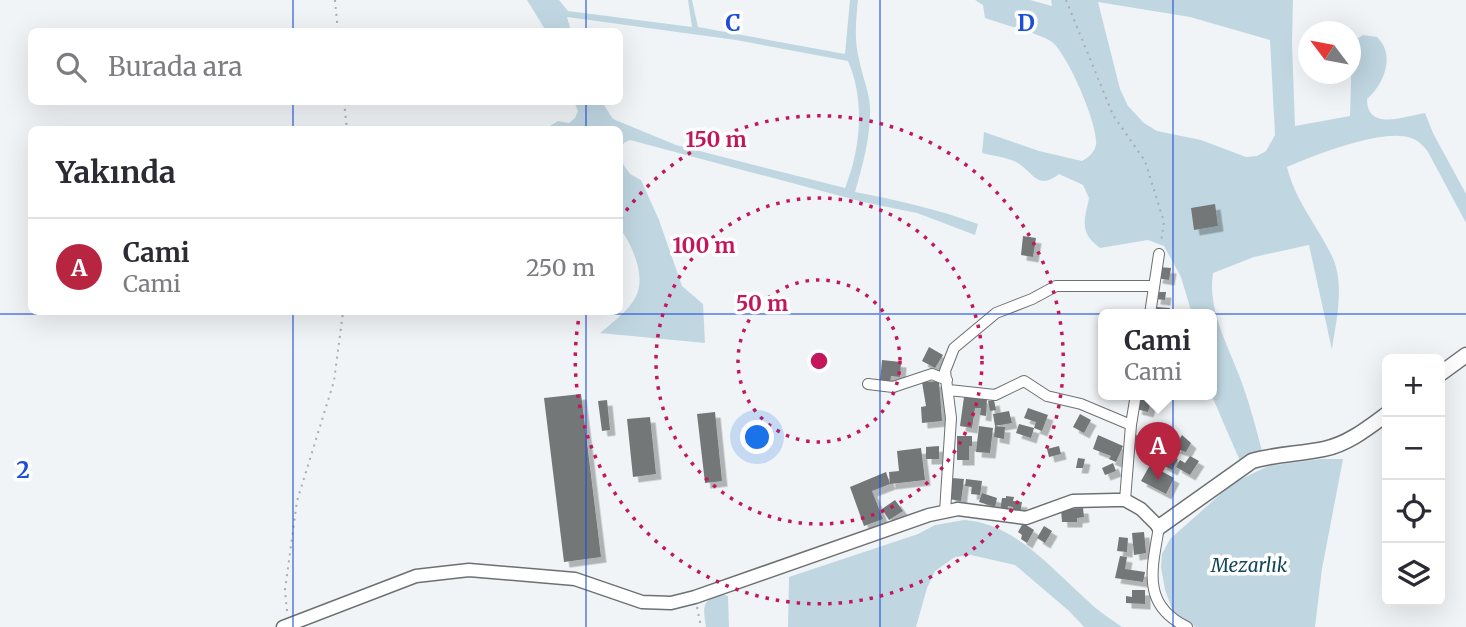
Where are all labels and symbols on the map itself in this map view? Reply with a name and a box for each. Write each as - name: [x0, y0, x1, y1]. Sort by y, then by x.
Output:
- text: C: [725, 8, 741, 37]
- text: D: [1017, 8, 1035, 37]
- north arrow: [1298, 21, 1361, 84]
- text: 150 m: [685, 126, 747, 153]
- text: 100 m: [673, 232, 735, 259]
- text: 50 m: [736, 290, 788, 317]
- centre of rings: [807, 349, 831, 373]
- your location: [740, 420, 774, 454]
- pin: A: [1135, 422, 1181, 480]
- text: 2: [16, 455, 30, 484]
- park label: Mezarlık: [1210, 553, 1288, 577]

